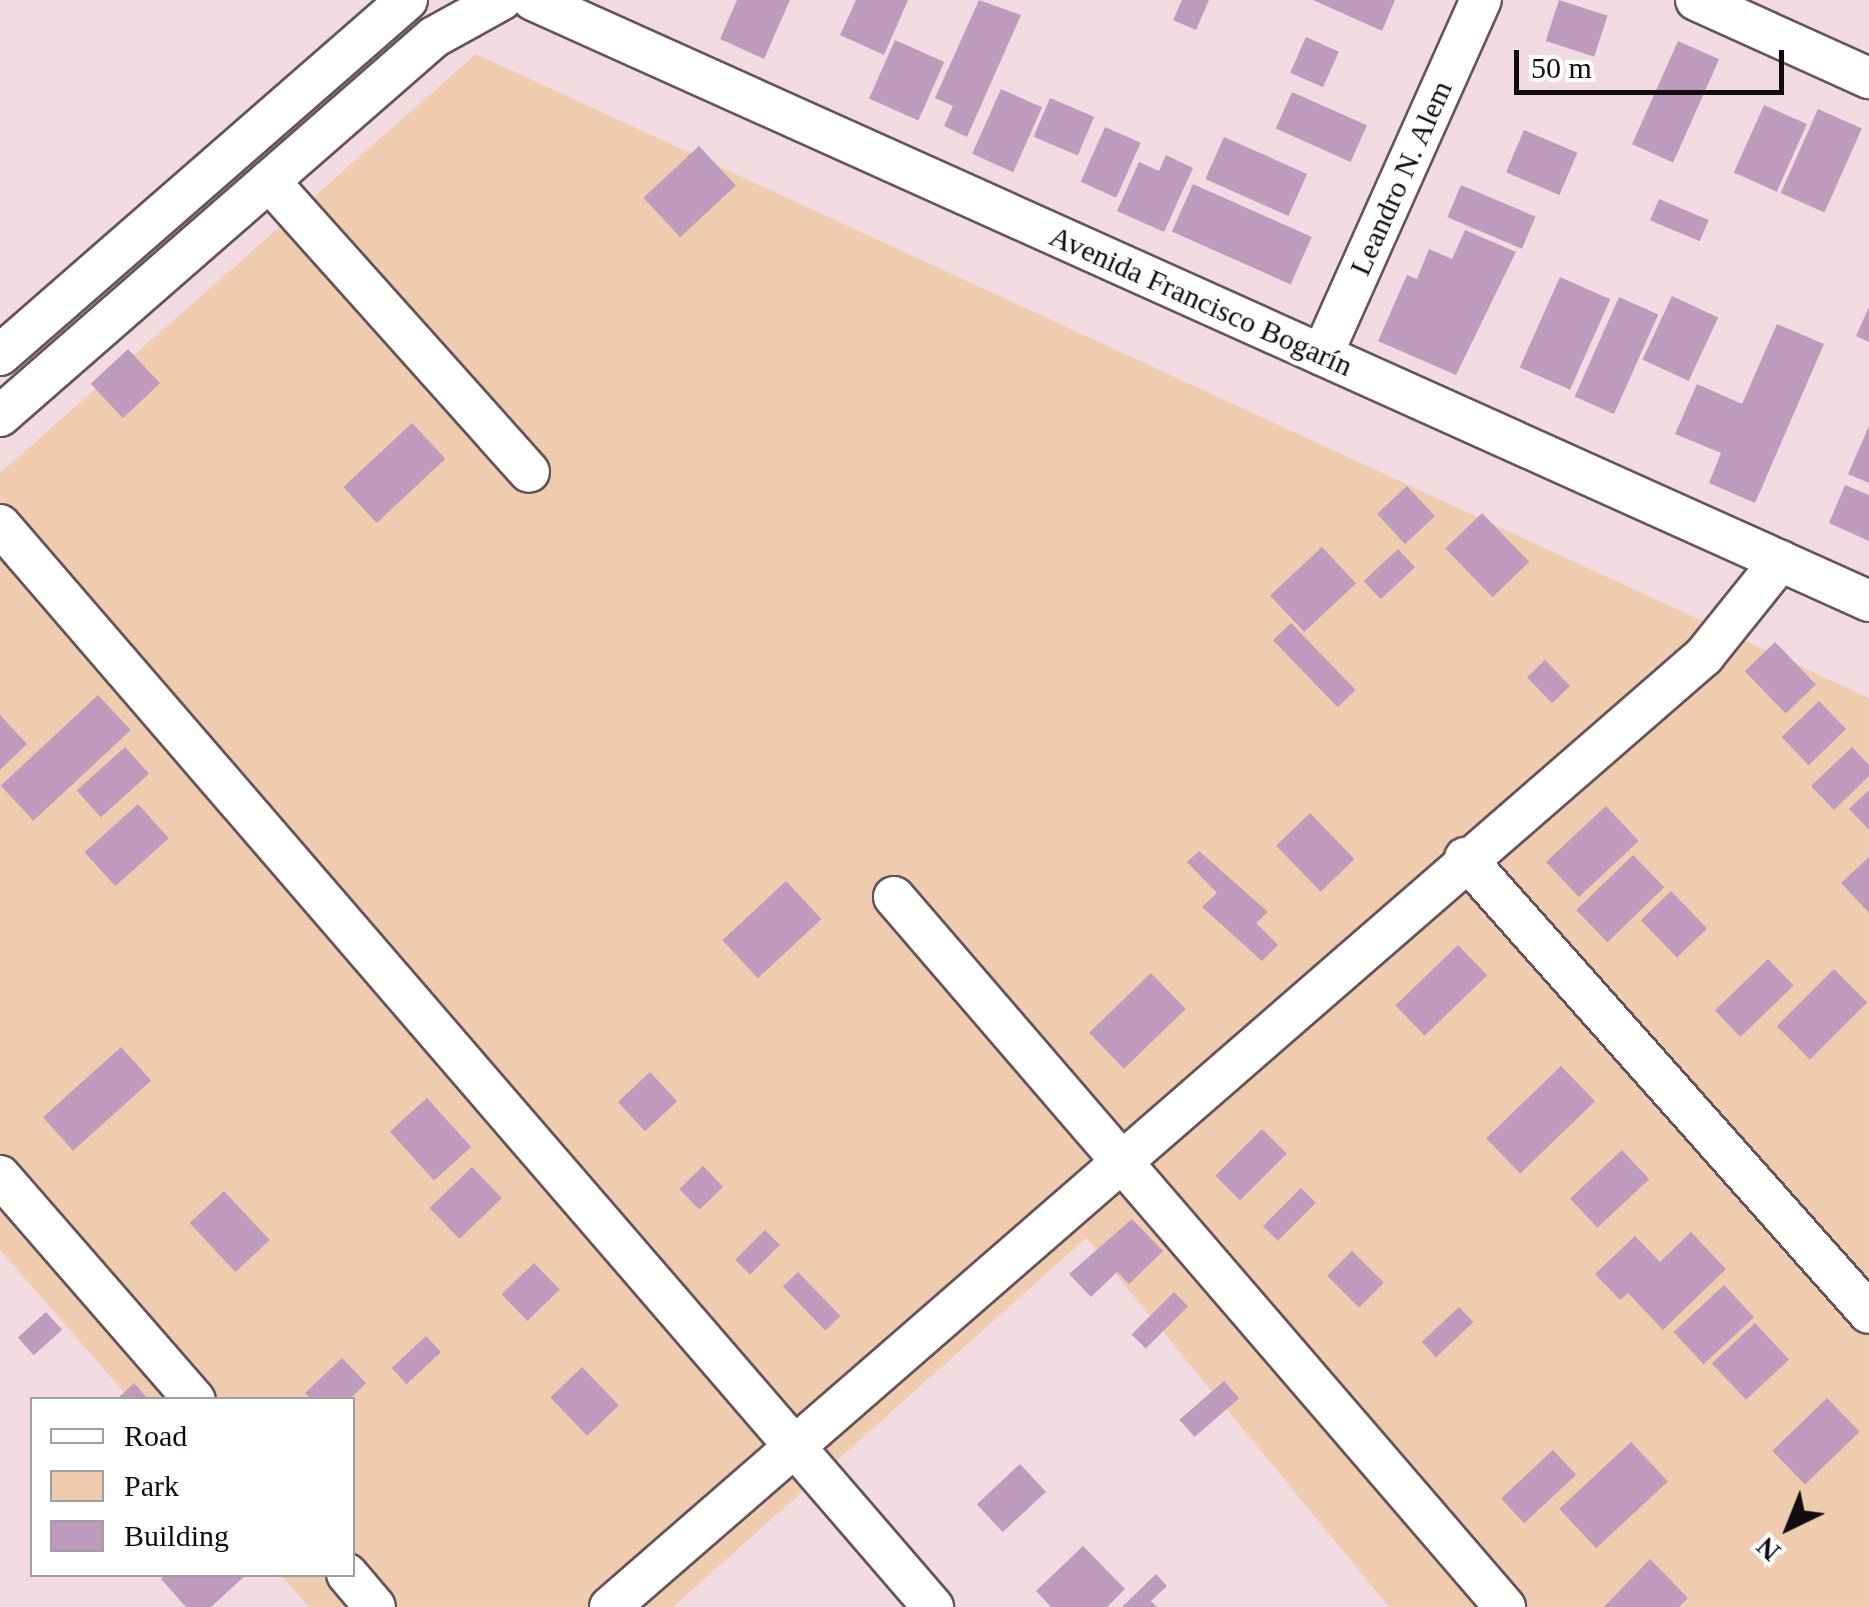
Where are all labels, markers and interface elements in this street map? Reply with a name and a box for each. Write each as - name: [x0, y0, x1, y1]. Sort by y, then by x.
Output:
- scale bar: [1519, 30, 1789, 92]
- text: 50 m: [1531, 51, 1592, 84]
- street label: Leandro N. Alem: [1342, 74, 1460, 282]
- street label: Avenida Francisco Bogarín: [1044, 218, 1358, 384]
- legend: [30, 1397, 355, 1577]
- text: Road: [124, 1419, 187, 1452]
- text: Park: [124, 1469, 179, 1502]
- north arrow: [1739, 1477, 1839, 1577]
- text: Building: [124, 1519, 229, 1552]
- text: N: [1750, 1531, 1786, 1568]

